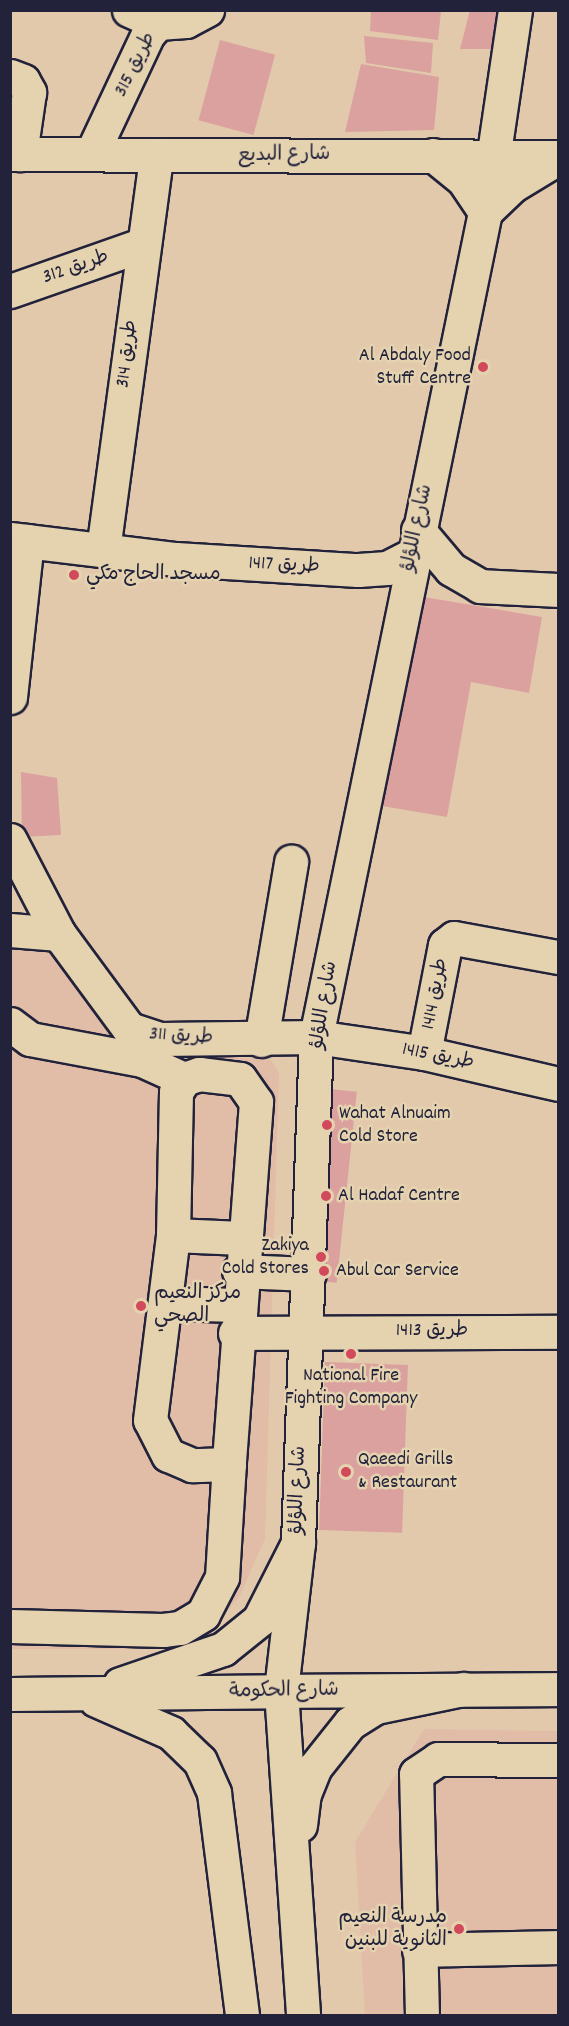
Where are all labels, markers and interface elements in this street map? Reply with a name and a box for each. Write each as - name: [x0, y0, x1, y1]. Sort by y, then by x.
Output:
- street label: طريق 315: [110, 29, 162, 101]
- street label: شارع البديع: [238, 143, 330, 169]
- street label: طريق 312: [40, 245, 112, 291]
- street label: طريق 314: [112, 319, 144, 389]
- place label: Al Abdaly Food Stuff Centre: [359, 344, 471, 391]
- marker: Al Abdaly Food Stuff Centre: [476, 360, 490, 374]
- street label: شارع اللؤلؤ: [397, 482, 439, 574]
- street label: طريق 1417: [248, 552, 320, 580]
- place label: مسجد الحاج مكي: [86, 563, 221, 587]
- marker: مسجد الحاج مكي: [67, 568, 81, 582]
- street label: طريق 1414: [417, 956, 455, 1032]
- street label: شارع اللؤلؤ: [306, 960, 344, 1050]
- street label: طريق 311: [148, 1023, 214, 1051]
- street label: طريق 1415: [400, 1038, 476, 1076]
- place label: Wahat Alnuaim Cold Store: [339, 1102, 451, 1149]
- marker: Wahat Alnuaim Cold Store: [320, 1118, 334, 1132]
- place label: Al Hadaf Centre: [338, 1184, 460, 1208]
- marker: Al Hadaf Centre: [319, 1189, 333, 1203]
- place label: Zakiya Cold Stores: [222, 1234, 309, 1281]
- marker: Zakiya Cold Stores: [314, 1250, 328, 1264]
- place label: Abul Car Service: [336, 1259, 459, 1283]
- marker: Abul Car Service: [317, 1264, 331, 1278]
- place label: مركز النعيم الصحي: [154, 1282, 241, 1329]
- marker: مركز النعيم الصحي: [132, 1297, 150, 1315]
- street label: طريق 1413: [396, 1319, 468, 1343]
- marker: National Fire Fighting Company: [344, 1347, 358, 1361]
- place label: National Fire Fighting Company: [285, 1364, 417, 1411]
- street label: شارع اللؤلؤ: [285, 1445, 313, 1535]
- place label: Qaeedi Grills & Restaurant: [358, 1448, 457, 1495]
- marker: Qaeedi Grills & Restaurant: [339, 1465, 353, 1479]
- street label: شارع الحكومة: [229, 1679, 339, 1705]
- place label: مدرسة النعيم الثانوية للبنين: [338, 1906, 447, 1953]
- marker: مدرسة النعيم الثانوية للبنين: [452, 1922, 466, 1936]

